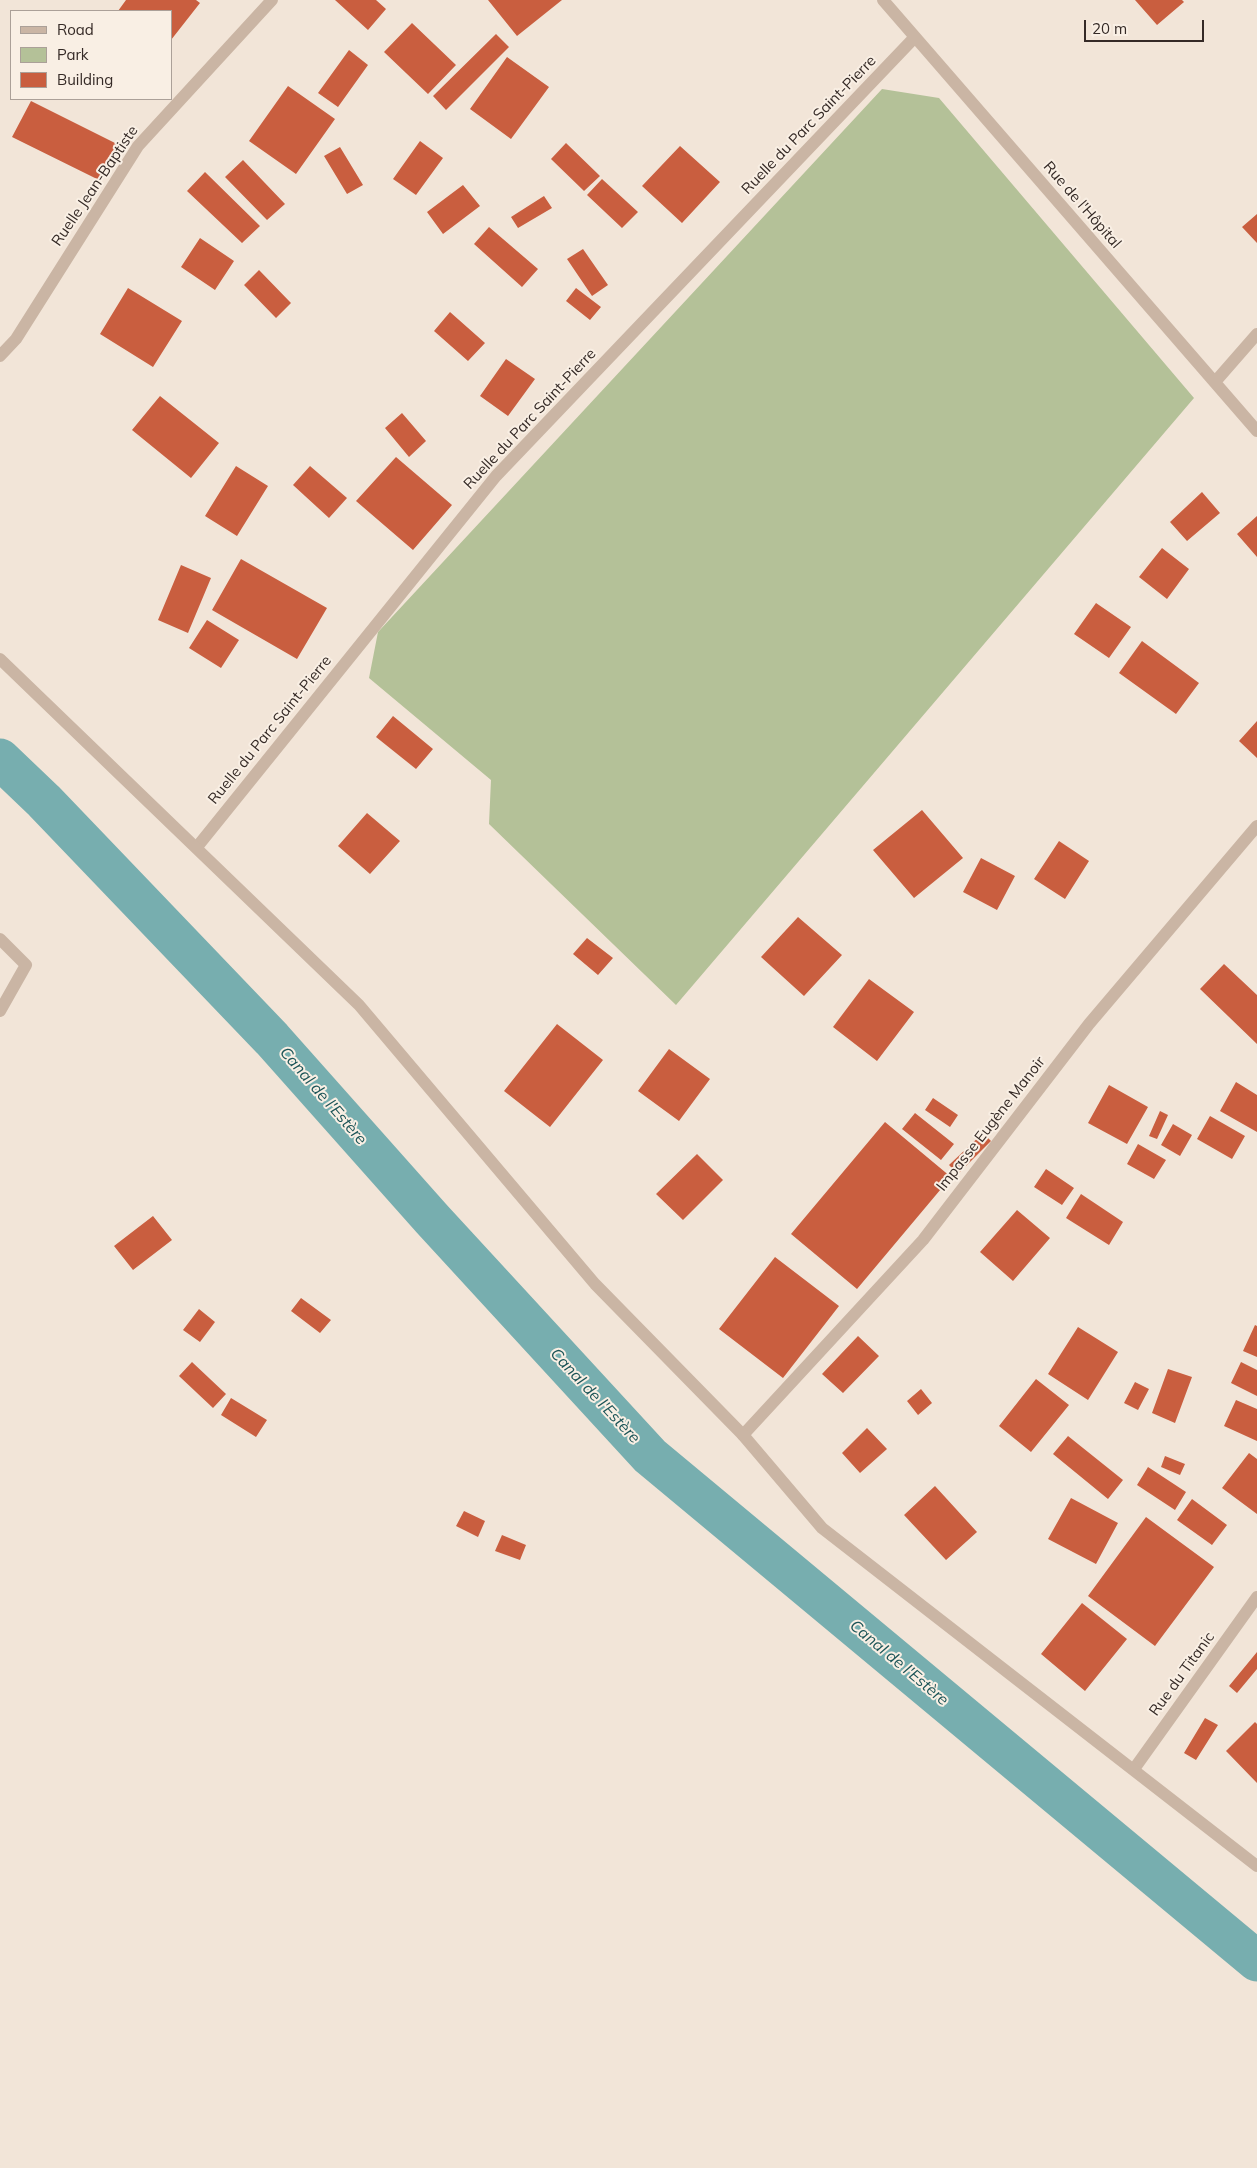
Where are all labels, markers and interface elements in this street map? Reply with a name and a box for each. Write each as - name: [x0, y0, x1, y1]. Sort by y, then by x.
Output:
- legend: [10, 10, 172, 100]
- scale bar: [1087, 10, 1207, 42]
- text: 20 m: [1092, 19, 1127, 38]
- text: Road: [57, 20, 94, 39]
- text: Park: [57, 45, 89, 64]
- street label: Ruelle du Parc Saint-Pierre: [738, 52, 880, 198]
- text: Building: [57, 70, 113, 89]
- street label: Ruelle Jean-Baptiste: [48, 122, 142, 250]
- street label: Rue de l'Hôpital: [1039, 158, 1125, 252]
- street label: Ruelle du Parc Saint-Pierre: [460, 345, 600, 493]
- street label: Ruelle du Parc Saint-Pierre: [205, 652, 335, 808]
- water label: Canal de l'Estère: [275, 1043, 371, 1149]
- street label: Impasse Eugène Manoir: [933, 1053, 1049, 1195]
- water label: Canal de l'Estère: [546, 1345, 644, 1447]
- water label: Canal de l'Estère: [846, 1616, 952, 1710]
- street label: Rue du Titanic: [1146, 1629, 1218, 1719]

